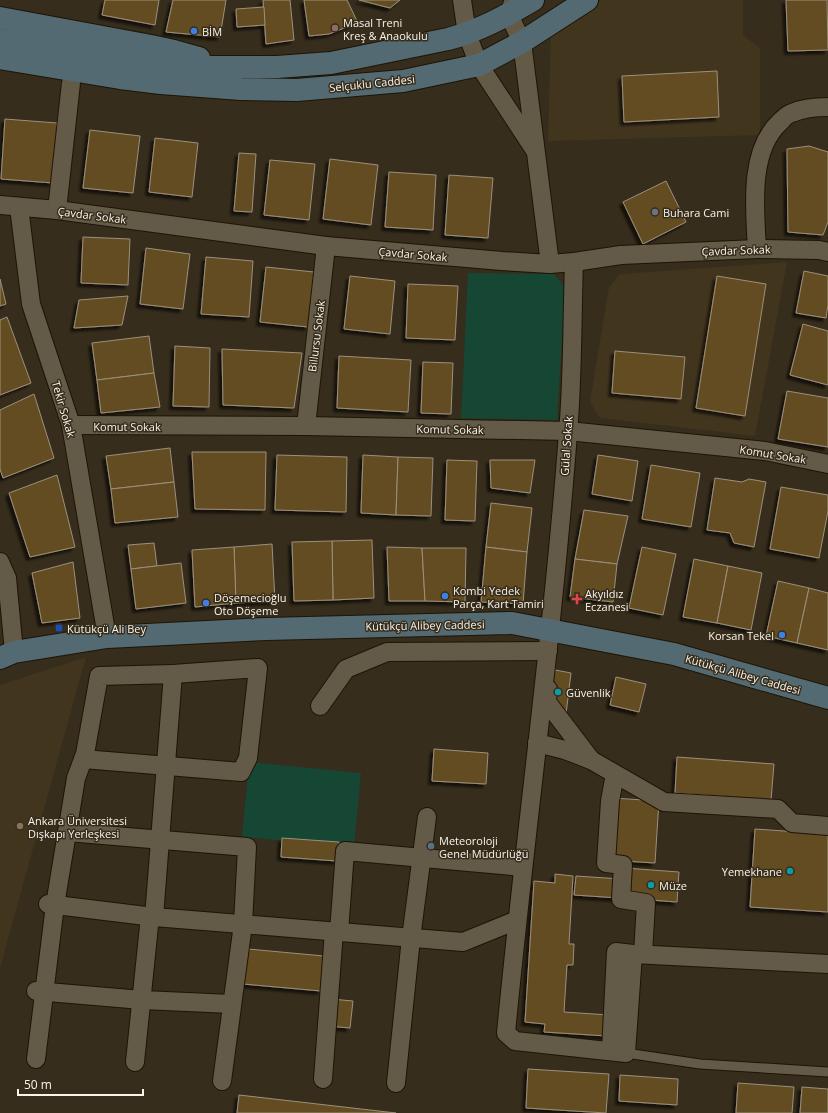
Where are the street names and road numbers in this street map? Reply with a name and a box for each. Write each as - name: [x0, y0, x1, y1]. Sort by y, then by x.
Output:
- street label: Selçuklu Caddesi: [329, 71, 415, 95]
- street label: Çavdar Sokak: [57, 203, 127, 227]
- street label: Çavdar Sokak: [701, 241, 771, 259]
- street label: Çavdar Sokak: [378, 244, 448, 264]
- street label: Billursu Sokak: [304, 299, 328, 373]
- street label: Tekir Sokak: [49, 379, 79, 439]
- street label: Gülal Sokak: [556, 416, 576, 476]
- street label: Komut Sokak: [93, 419, 161, 434]
- street label: Komut Sokak: [416, 421, 484, 437]
- street label: Komut Sokak: [739, 441, 808, 467]
- street label: Kütükçü Alibey Caddesi: [365, 616, 485, 634]
- street label: Kütükçü Alibey Caddesi: [684, 650, 802, 698]

